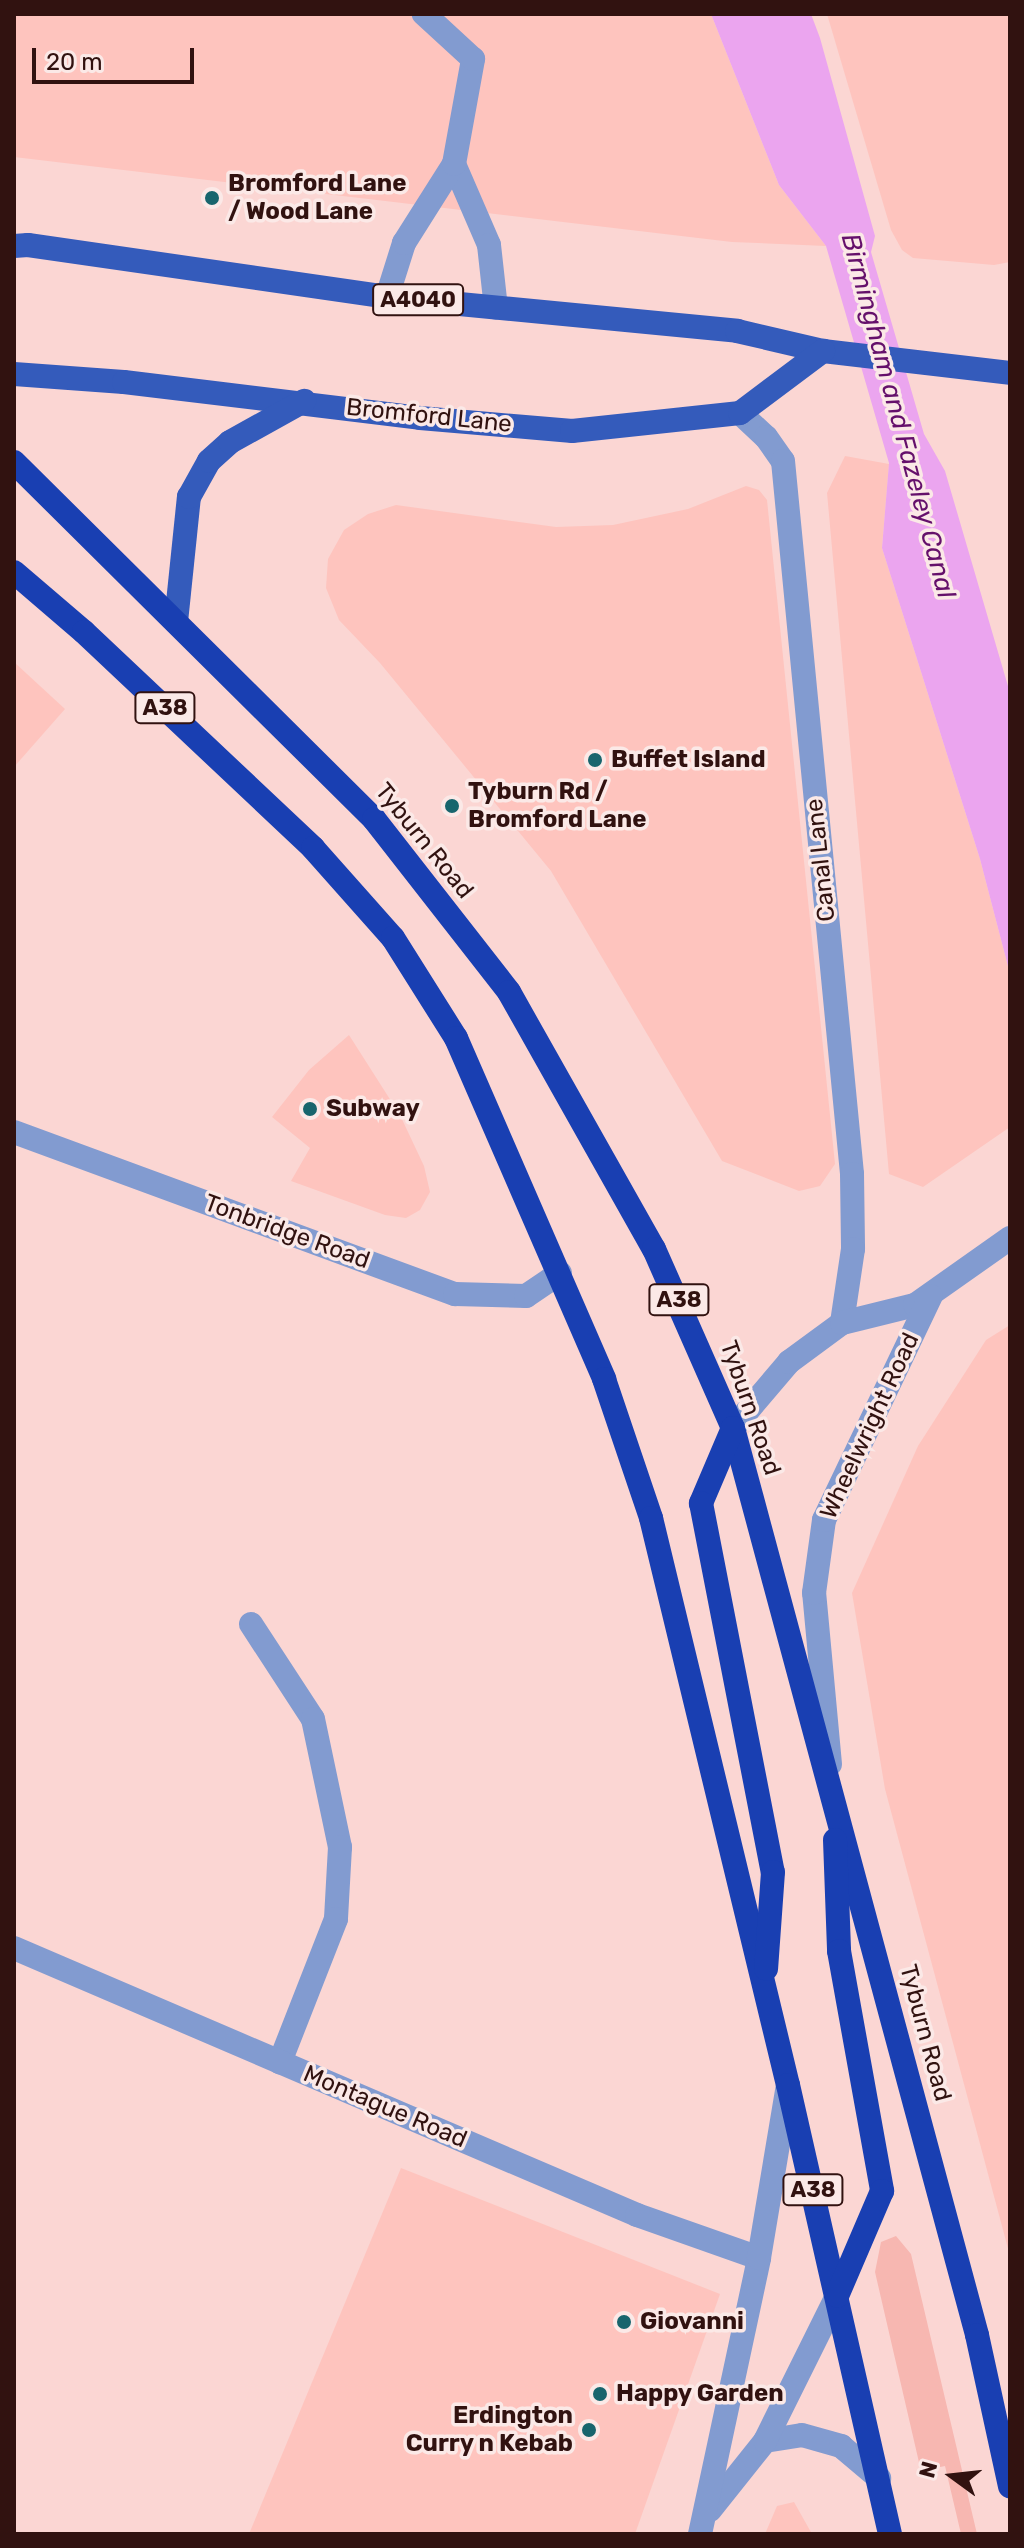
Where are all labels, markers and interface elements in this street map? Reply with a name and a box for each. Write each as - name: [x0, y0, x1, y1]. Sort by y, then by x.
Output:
- scale bar: [36, 32, 198, 82]
- text: 20 m: [46, 48, 103, 76]
- place label: Bromford Lane / Wood Lane: [228, 170, 407, 226]
- marker: Bromford Lane / Wood Lane: [203, 189, 221, 207]
- water label: Birmingham and Fazeley Canal: [834, 230, 962, 602]
- road number: A4040: [372, 282, 464, 318]
- street label: Bromford Lane: [345, 393, 513, 439]
- road number: A38: [133, 690, 197, 726]
- place label: Buffet Island: [611, 746, 766, 774]
- marker: Buffet Island: [586, 751, 604, 769]
- street label: Tyburn Road: [369, 777, 479, 905]
- place label: Tyburn Rd / Bromford Lane: [468, 778, 647, 834]
- marker: Tyburn Rd / Bromford Lane: [443, 797, 461, 815]
- street label: Canal Lane: [800, 797, 842, 923]
- place label: Subway: [326, 1095, 420, 1123]
- marker: Subway: [301, 1100, 319, 1118]
- street label: Tonbridge Road: [200, 1189, 374, 1275]
- road number: A38: [647, 1282, 711, 1318]
- street label: Wheelwright Road: [814, 1329, 926, 1523]
- street label: Tyburn Road: [714, 1337, 786, 1479]
- street label: Tyburn Road: [893, 1961, 957, 2105]
- street label: Montague Road: [299, 2060, 471, 2154]
- road number: A38: [781, 2172, 845, 2208]
- place label: Giovanni: [640, 2308, 744, 2336]
- marker: Giovanni: [615, 2313, 633, 2331]
- place label: Happy Garden: [616, 2380, 784, 2408]
- marker: Happy Garden: [591, 2385, 609, 2403]
- place label: Erdington Curry n Kebab: [405, 2402, 573, 2458]
- marker: Erdington Curry n Kebab: [580, 2421, 598, 2439]
- north arrow: [912, 2436, 992, 2516]
- text: N: [913, 2459, 943, 2481]

